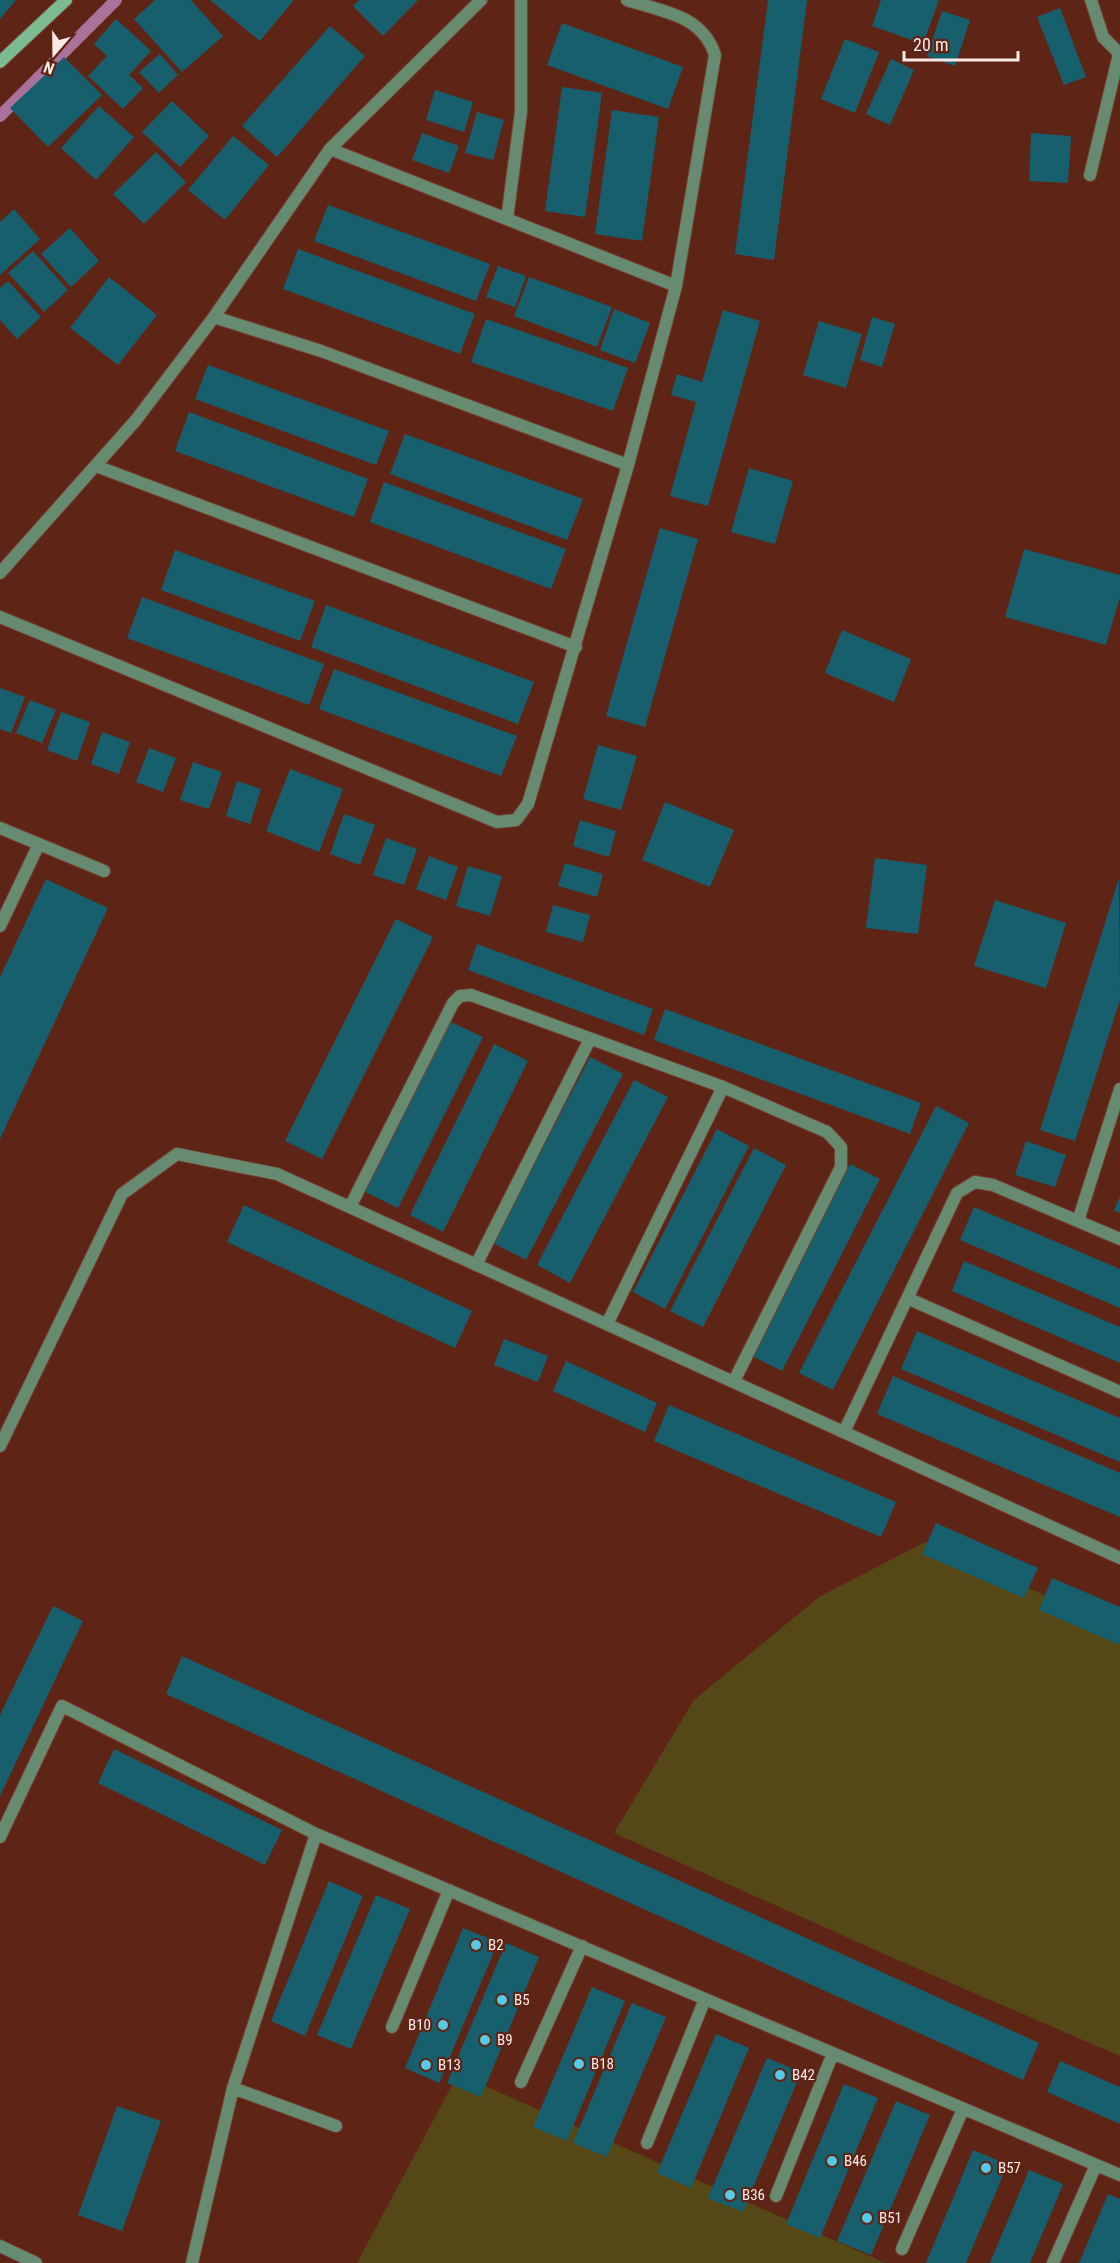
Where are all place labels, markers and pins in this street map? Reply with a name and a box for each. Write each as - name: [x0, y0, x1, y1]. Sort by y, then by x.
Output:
- place label: B2: [488, 1936, 504, 1954]
- marker: B2: [469, 1938, 483, 1952]
- place label: B5: [514, 1991, 530, 2009]
- marker: B5: [495, 1993, 509, 2007]
- place label: B10: [408, 2016, 431, 2034]
- marker: B10: [436, 2018, 450, 2032]
- place label: B9: [497, 2031, 513, 2049]
- marker: B9: [478, 2033, 492, 2047]
- place label: B18: [591, 2055, 614, 2073]
- place label: B13: [438, 2056, 461, 2074]
- marker: B18: [572, 2057, 586, 2071]
- marker: B13: [419, 2058, 433, 2072]
- place label: B42: [792, 2066, 815, 2084]
- marker: B42: [773, 2068, 787, 2082]
- place label: B46: [844, 2152, 867, 2170]
- marker: B46: [825, 2154, 839, 2168]
- place label: B57: [998, 2159, 1021, 2177]
- marker: B57: [979, 2161, 993, 2175]
- place label: B36: [742, 2186, 765, 2204]
- marker: B36: [723, 2188, 737, 2202]
- place label: B51: [879, 2209, 902, 2227]
- marker: B51: [860, 2211, 874, 2225]

